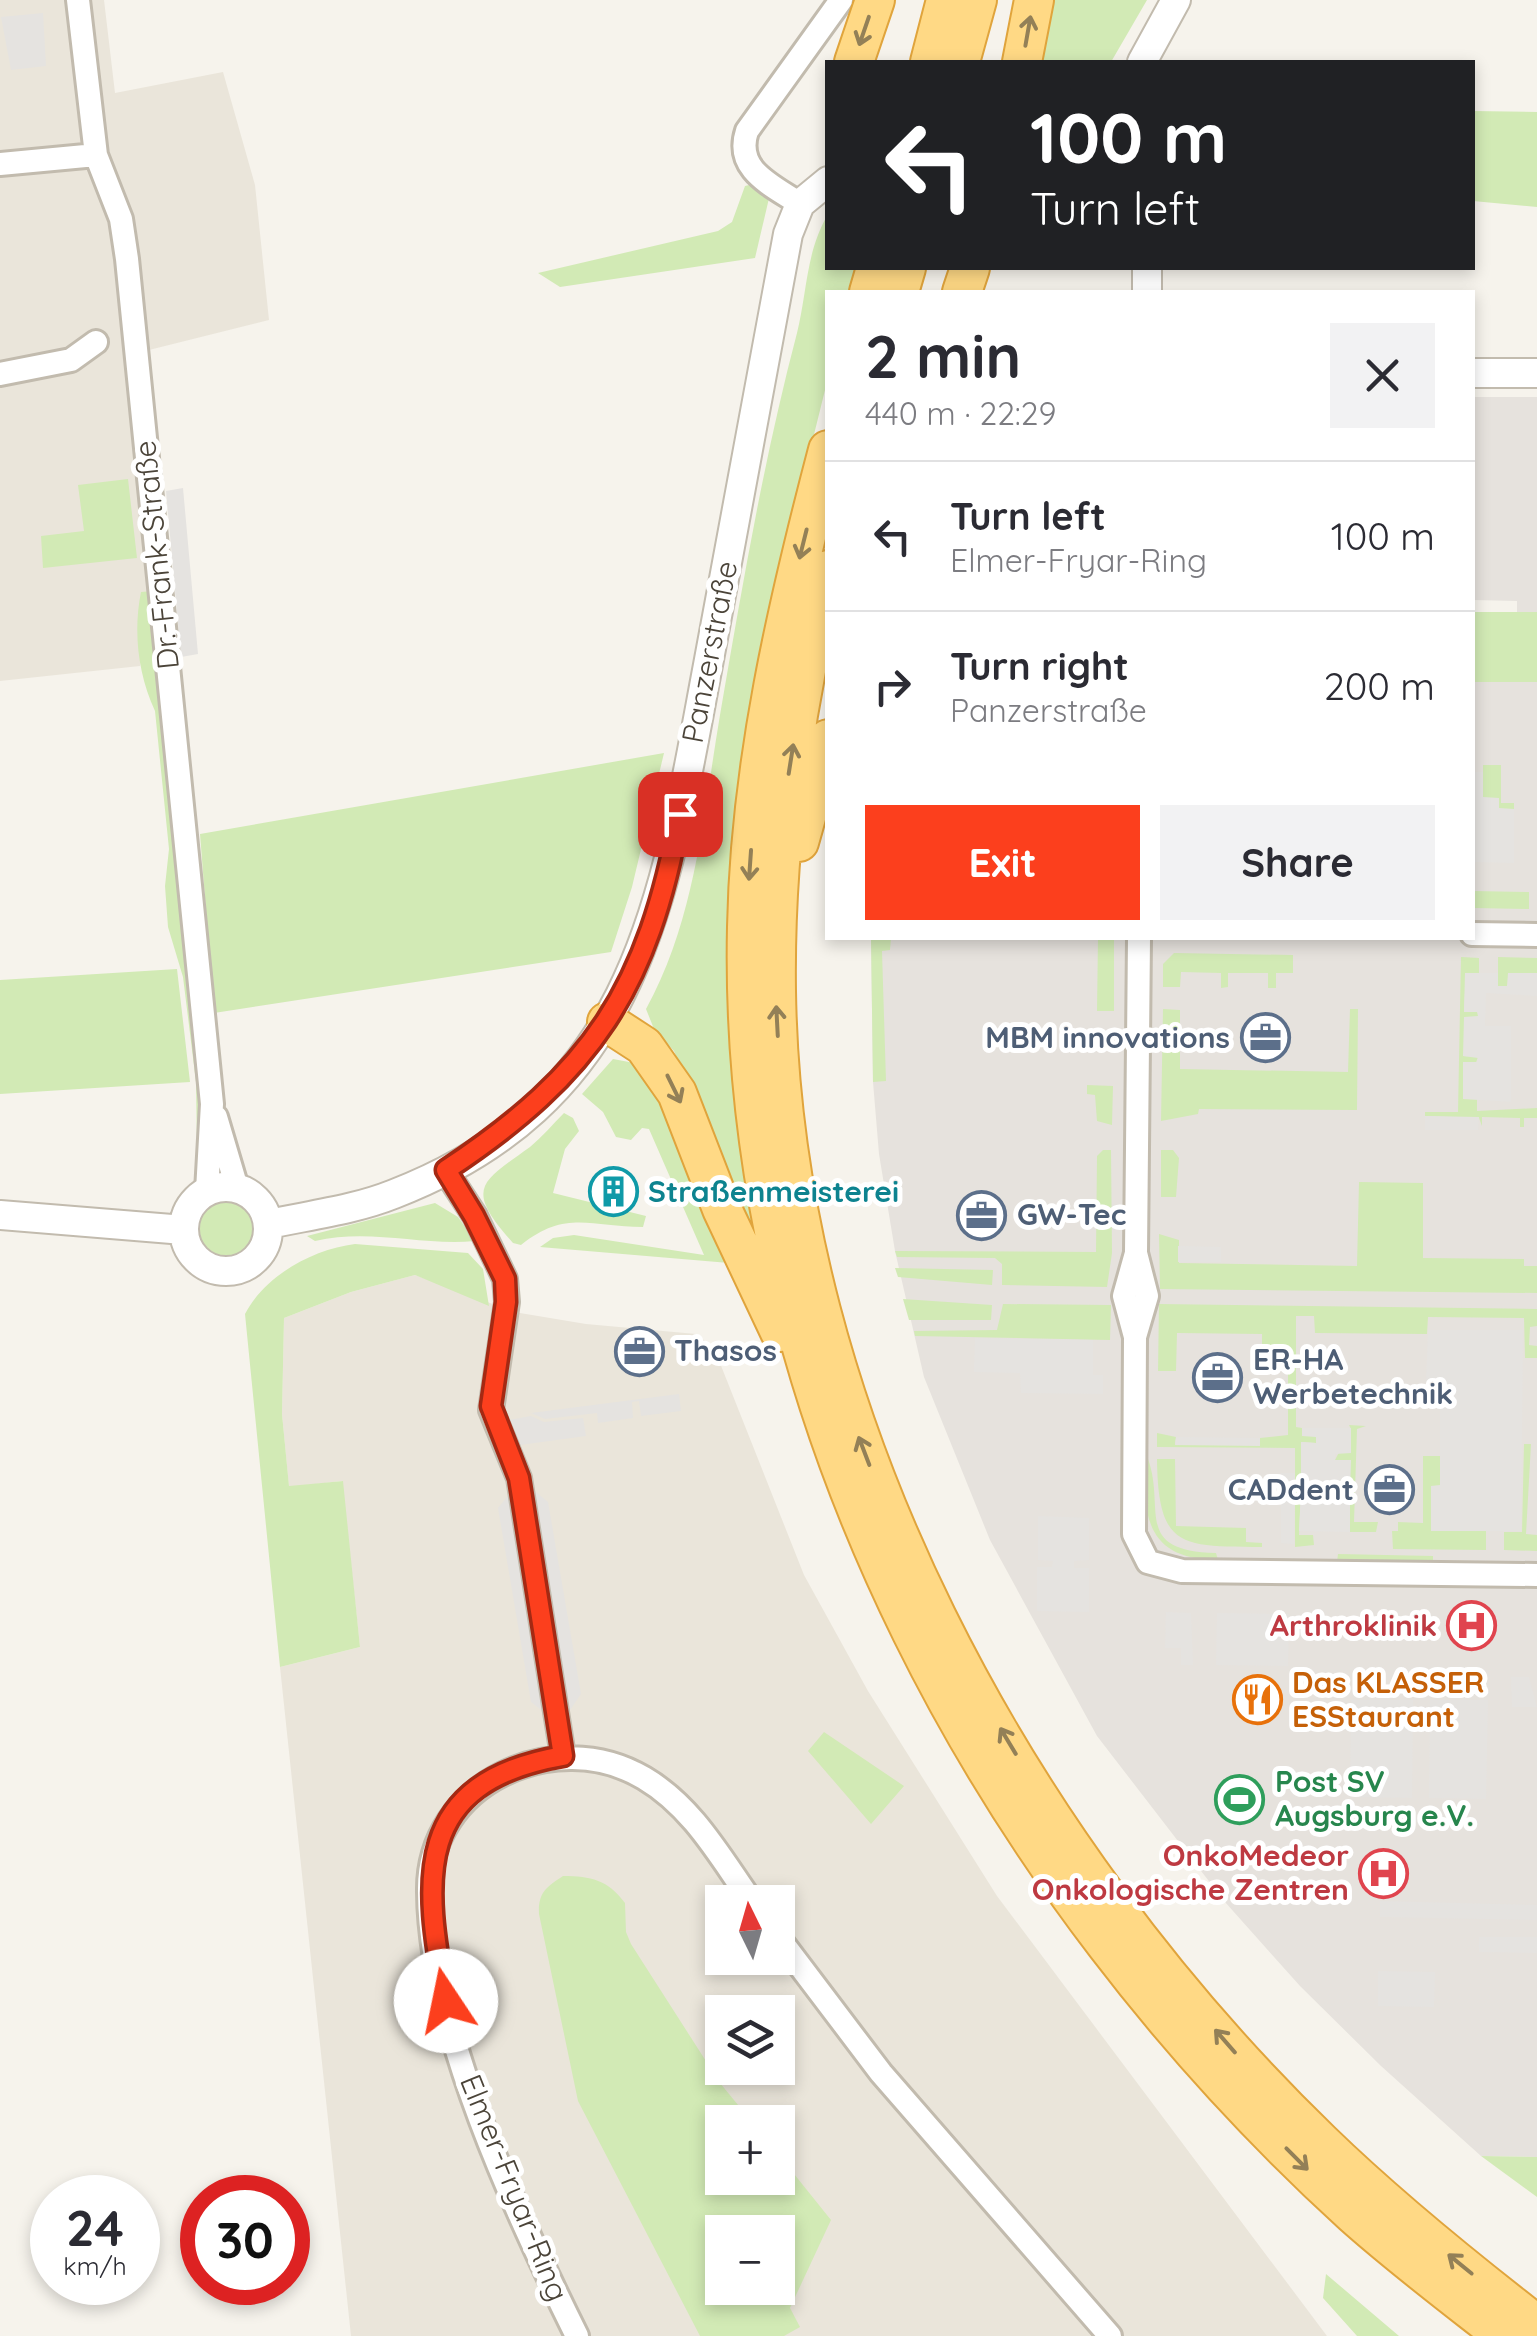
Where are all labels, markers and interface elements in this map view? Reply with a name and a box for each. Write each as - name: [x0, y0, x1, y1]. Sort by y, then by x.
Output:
- one-way arrow: [854, 15, 872, 47]
- one-way arrow: [1019, 15, 1038, 48]
- text: 100 m: [1030, 93, 1227, 181]
- icon: left: [865, 100, 995, 230]
- text: Turn left: [1030, 180, 1200, 236]
- text: 2 min: [865, 318, 1021, 393]
- button: close: [1330, 323, 1435, 428]
- text: 440 m · 22:29: [865, 393, 1056, 433]
- street label: Dr.-Frank-Straße: [125, 439, 187, 671]
- text: Turn left: [950, 492, 1106, 540]
- icon: left: [865, 509, 920, 564]
- text: 100 m: [1331, 512, 1435, 560]
- one-way arrow: [793, 527, 811, 559]
- text: Elmer-Fryar-Ring: [950, 540, 1207, 580]
- street label: Panzerstraße: [673, 558, 745, 746]
- text: Turn right: [950, 642, 1129, 690]
- icon: right: [865, 659, 920, 714]
- text: 200 m: [1324, 662, 1435, 710]
- text: Panzerstraße: [950, 690, 1147, 730]
- one-way arrow: [782, 744, 800, 776]
- pin: [638, 772, 723, 857]
- icon: arrive: [653, 787, 708, 842]
- button: Exit: [865, 805, 1140, 920]
- button: Share: [1160, 805, 1435, 920]
- one-way arrow: [740, 848, 759, 880]
- one-way arrow: [767, 1006, 786, 1038]
- office icon: MBM innovations: [1239, 1012, 1291, 1064]
- place label: MBM innovations: [985, 1018, 1230, 1056]
- one-way arrow: [665, 1074, 684, 1104]
- building icon: Straßenmeisterei: [587, 1166, 639, 1218]
- place label: Straßenmeisterei: [648, 1172, 899, 1210]
- office icon: GW-Tec: [956, 1189, 1008, 1241]
- place label: GW-Tec: [1017, 1195, 1126, 1233]
- office icon: Thasos: [613, 1325, 665, 1377]
- place label: Thasos: [674, 1331, 777, 1369]
- place label: ER-HA Werbetechnik: [1253, 1340, 1453, 1412]
- office icon: ER-HA Werbetechnik: [1192, 1351, 1244, 1403]
- one-way arrow: [854, 1436, 872, 1467]
- office icon: CADdent: [1363, 1464, 1415, 1516]
- place label: CADdent: [1228, 1470, 1354, 1508]
- hospital icon: Arthroklinik: [1446, 1600, 1498, 1652]
- place label: Arthroklinik: [1270, 1606, 1437, 1644]
- place label: Das KLASSER ESStaurant: [1292, 1663, 1484, 1735]
- restaurant icon: Das KLASSER ESStaurant: [1231, 1674, 1283, 1726]
- one-way arrow: [998, 1727, 1018, 1756]
- place label: Post SV Augsburg e.V.: [1275, 1762, 1474, 1834]
- sports icon: Post SV Augsburg e.V.: [1214, 1773, 1266, 1825]
- place label: OnkoMedeor Onkologische Zentren: [1032, 1836, 1349, 1908]
- hospital icon: OnkoMedeor Onkologische Zentren: [1358, 1847, 1410, 1899]
- north arrow: [705, 1885, 795, 1975]
- map controls: [705, 1885, 795, 2305]
- position arrow: [394, 1949, 498, 2053]
- button: layers: [705, 1995, 795, 2085]
- one-way arrow: [1214, 2029, 1237, 2054]
- street label: Elmer-Fryar-Ring: [452, 2069, 578, 2306]
- button: +: [705, 2105, 795, 2195]
- one-way arrow: [1285, 2147, 1309, 2171]
- speed limit sign: 30: [180, 2175, 310, 2305]
- text: 24: [66, 2196, 124, 2259]
- button: −: [705, 2215, 795, 2305]
- text: km/h: [63, 2250, 127, 2281]
- one-way arrow: [1448, 2253, 1474, 2275]

